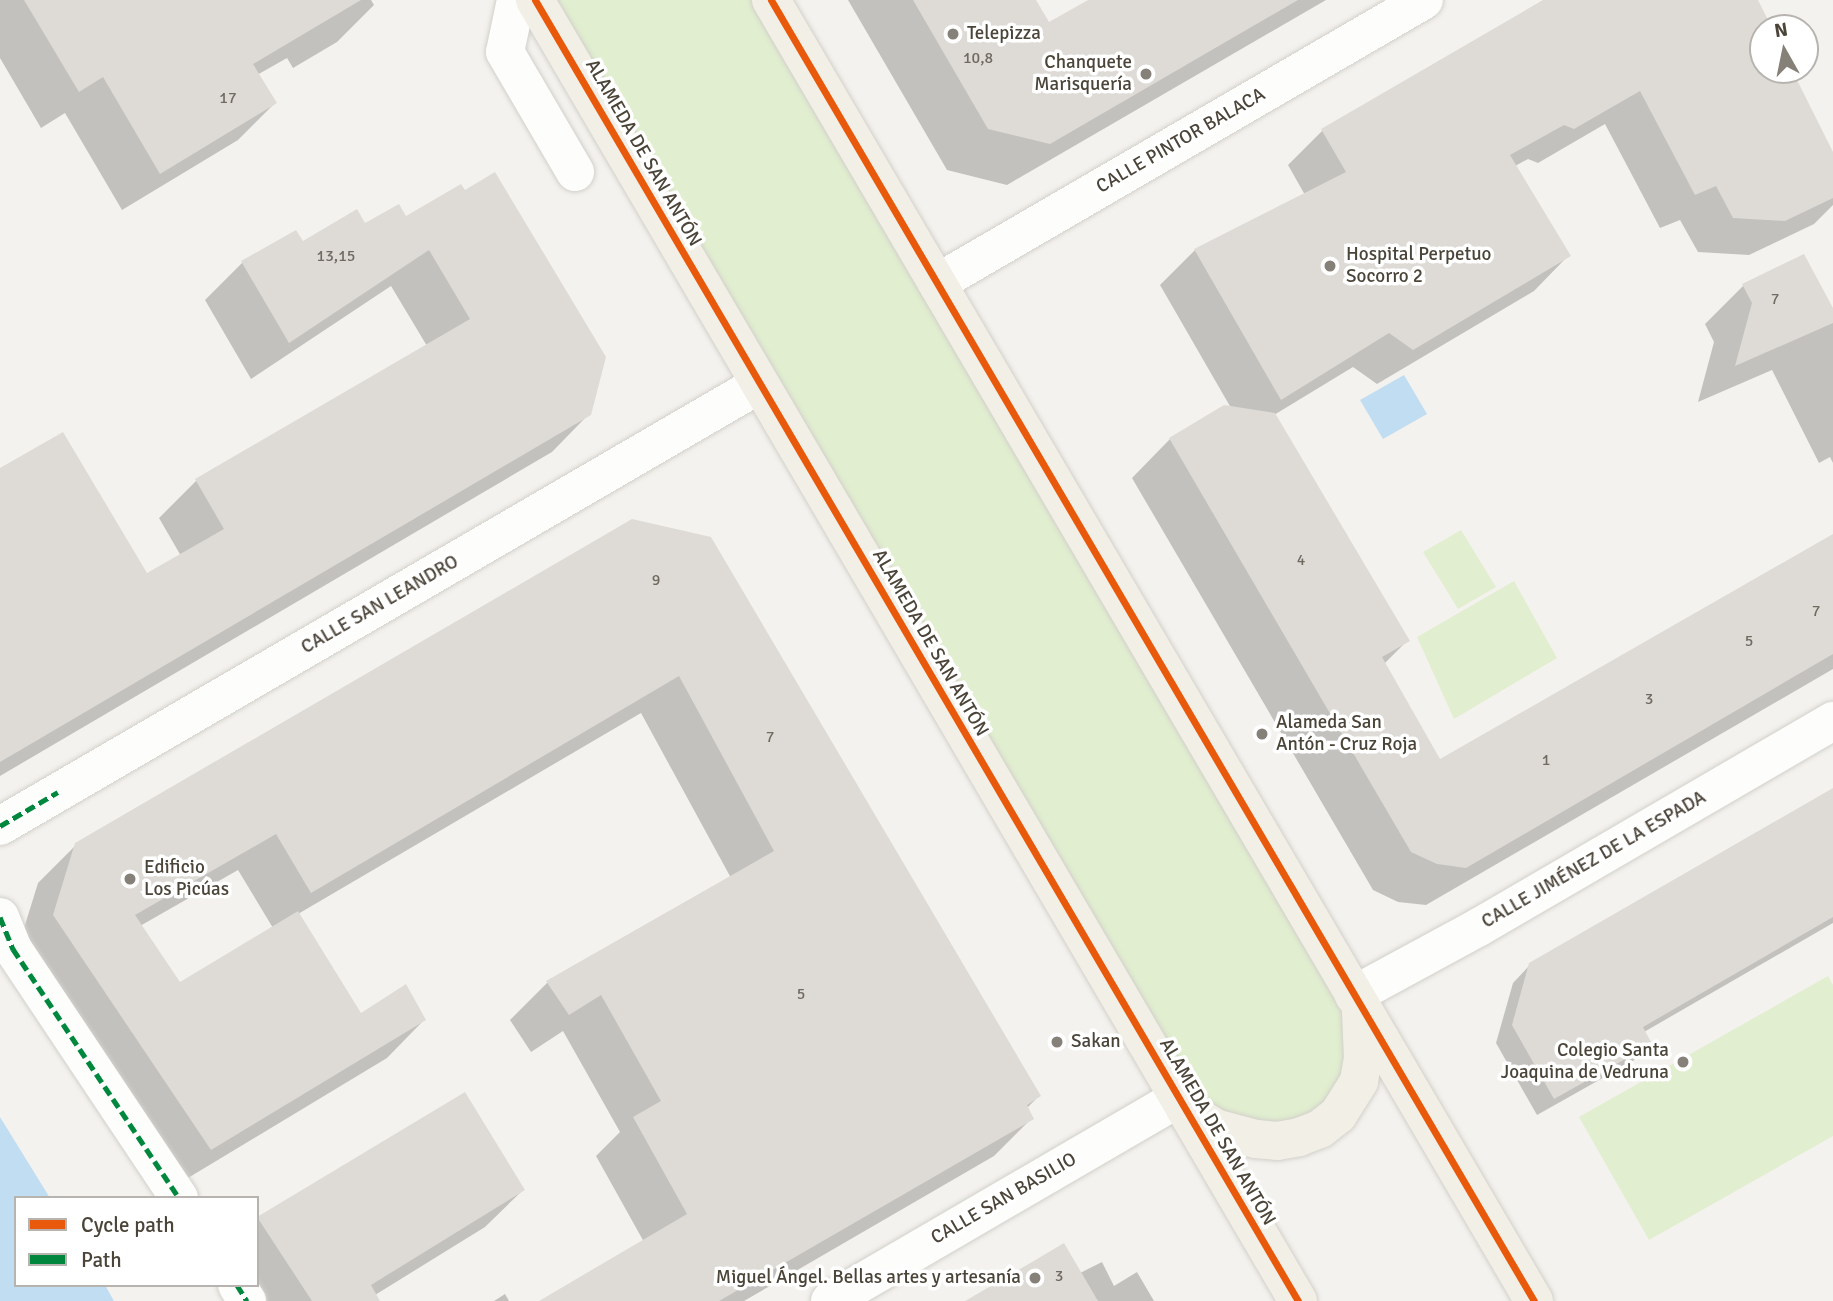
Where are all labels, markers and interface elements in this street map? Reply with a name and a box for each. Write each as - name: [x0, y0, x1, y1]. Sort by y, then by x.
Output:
- north arrow: [1749, 14, 1819, 84]
- text: N: [1773, 17, 1789, 43]
- place label: Telepizza: [967, 23, 1041, 45]
- marker: Telepizza: [945, 26, 961, 42]
- house number: 10,8: [963, 48, 993, 68]
- place label: Chanquete Marisquería: [1034, 52, 1132, 96]
- street label: ALAMEDA DE SAN ANTÓN: [580, 55, 706, 251]
- marker: Chanquete Marisquería: [1138, 66, 1154, 82]
- street label: CALLE PINTOR BALACA: [1093, 83, 1269, 199]
- house number: 17: [219, 88, 237, 108]
- place label: Hospital Perpetuo Socorro 2: [1346, 244, 1491, 288]
- house number: 13,15: [317, 246, 355, 266]
- marker: Hospital Perpetuo Socorro 2: [1320, 256, 1340, 276]
- house number: 7: [1771, 289, 1779, 309]
- street label: ALAMEDA DE SAN ANTÓN: [867, 545, 993, 741]
- house number: 4: [1297, 550, 1305, 570]
- street label: CALLE SAN LEANDRO: [297, 551, 463, 659]
- house number: 9: [652, 570, 660, 590]
- house number: 7: [1812, 601, 1820, 621]
- house number: 5: [1745, 631, 1753, 651]
- house number: 3: [1645, 689, 1653, 709]
- place label: Alameda San Antón - Cruz Roja: [1276, 712, 1417, 756]
- marker: Alameda San Antón - Cruz Roja: [1254, 726, 1270, 742]
- house number: 7: [766, 727, 774, 747]
- house number: 1: [1542, 750, 1550, 770]
- street label: CALLE JIMÉNEZ DE LA ESPADA: [1478, 786, 1710, 934]
- place label: Edificio Los Picúas: [144, 857, 229, 901]
- marker: Edificio Los Picúas: [122, 871, 138, 887]
- house number: 5: [797, 984, 805, 1004]
- place label: Sakan: [1071, 1031, 1121, 1053]
- marker: Sakan: [1049, 1034, 1065, 1050]
- street label: ALAMEDA DE SAN ANTÓN: [1154, 1034, 1280, 1230]
- place label: Colegio Santa Joaquina de Vedruna: [1501, 1040, 1669, 1084]
- marker: Colegio Santa Joaquina de Vedruna: [1675, 1054, 1691, 1070]
- street label: CALLE SAN BASILIO: [927, 1148, 1081, 1250]
- legend: [14, 1196, 259, 1287]
- text: Cycle path: [81, 1212, 175, 1238]
- text: Path: [81, 1247, 122, 1273]
- house number: 3: [1055, 1266, 1063, 1286]
- place label: Miguel Ángel. Bellas artes y artesanía: [716, 1267, 1021, 1289]
- marker: Miguel Ángel. Bellas artes y artesanía: [1027, 1270, 1043, 1286]

